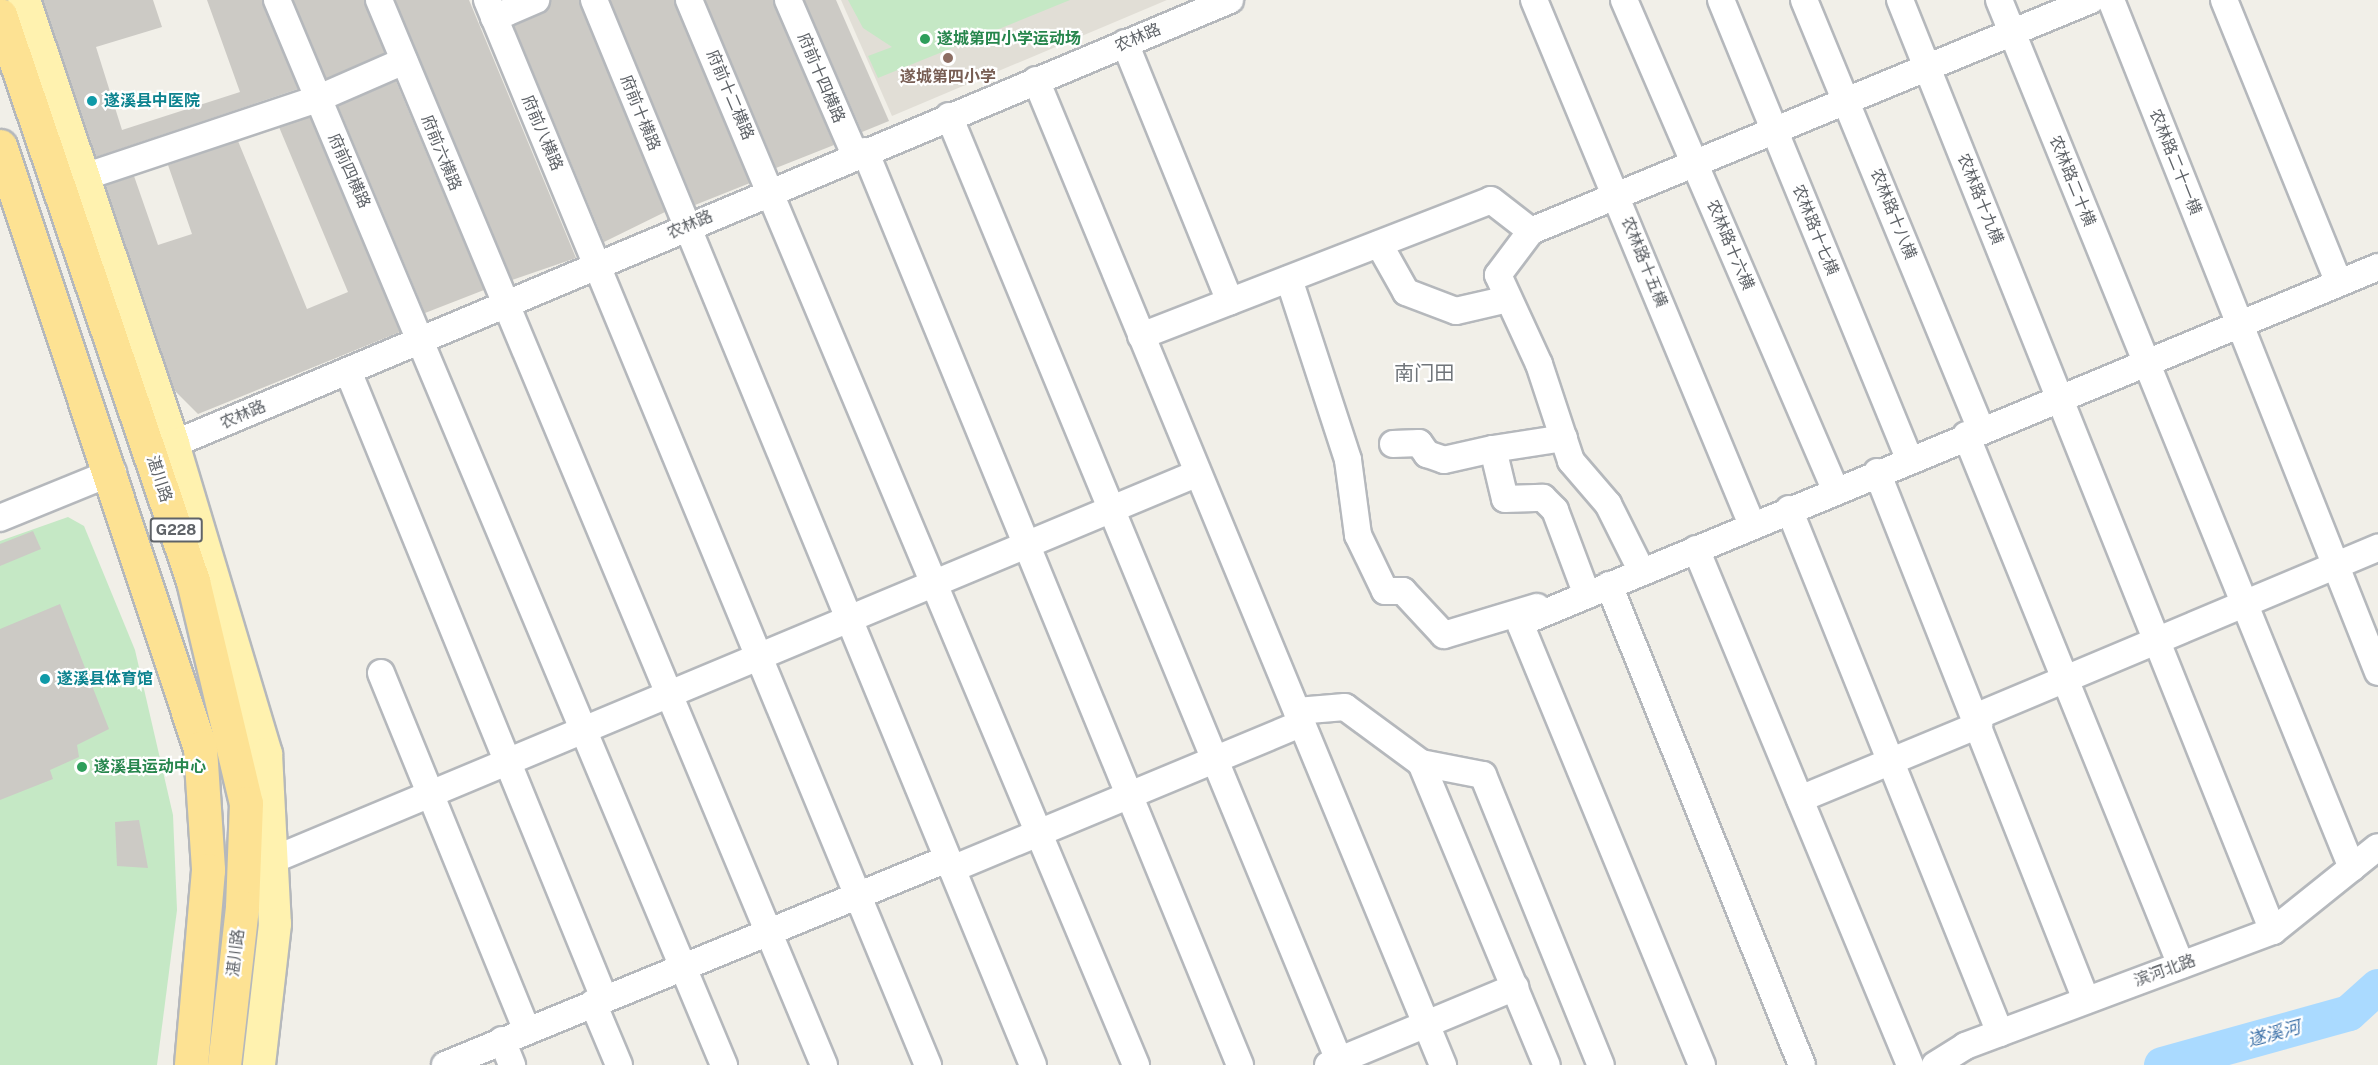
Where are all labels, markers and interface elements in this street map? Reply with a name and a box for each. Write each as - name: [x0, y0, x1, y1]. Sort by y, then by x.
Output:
- street label: 农林路: [1112, 20, 1164, 56]
- place label: 遂城第四小学运动场: [937, 29, 1081, 49]
- street label: 府前十四横路: [793, 30, 849, 126]
- marker: 遂城第四小学运动场: [918, 32, 932, 46]
- street label: 府前十二横路: [702, 47, 758, 143]
- marker: 遂城第四小学: [941, 51, 955, 65]
- place label: 遂城第四小学: [900, 67, 996, 87]
- street label: 府前十横路: [616, 72, 664, 154]
- place label: 遂溪县中医院: [104, 91, 200, 111]
- street label: 府前八横路: [518, 92, 566, 174]
- marker: 遂溪县中医院: [85, 94, 99, 108]
- street label: 农林路二十一横: [2145, 106, 2205, 218]
- street label: 府前六横路: [417, 112, 465, 194]
- street label: 府前四横路: [324, 131, 374, 211]
- street label: 农林路二十横: [2045, 133, 2099, 229]
- street label: 农林路十九横: [1953, 151, 2007, 247]
- street label: 农林路十八横: [1866, 166, 1920, 262]
- street label: 农林路十七横: [1788, 182, 1842, 278]
- street label: 农林路十六横: [1702, 197, 1758, 293]
- street label: 农林路: [664, 207, 716, 243]
- street label: 农林路十五横: [1617, 214, 1671, 310]
- district label: 南门田: [1394, 361, 1454, 385]
- street label: 农林路: [217, 397, 269, 433]
- street label: 湛川路: [142, 453, 176, 505]
- road number: G228: [149, 518, 203, 542]
- place label: 遂溪县体育馆: [57, 669, 153, 689]
- marker: 遂溪县体育馆: [38, 672, 52, 686]
- place label: 遂溪县运动中心: [94, 757, 206, 777]
- marker: 遂溪县运动中心: [75, 760, 89, 774]
- street label: 湛川路: [224, 928, 248, 978]
- street label: 滨河北路: [2132, 951, 2198, 991]
- water label: 遂溪河: [2245, 1017, 2303, 1051]

